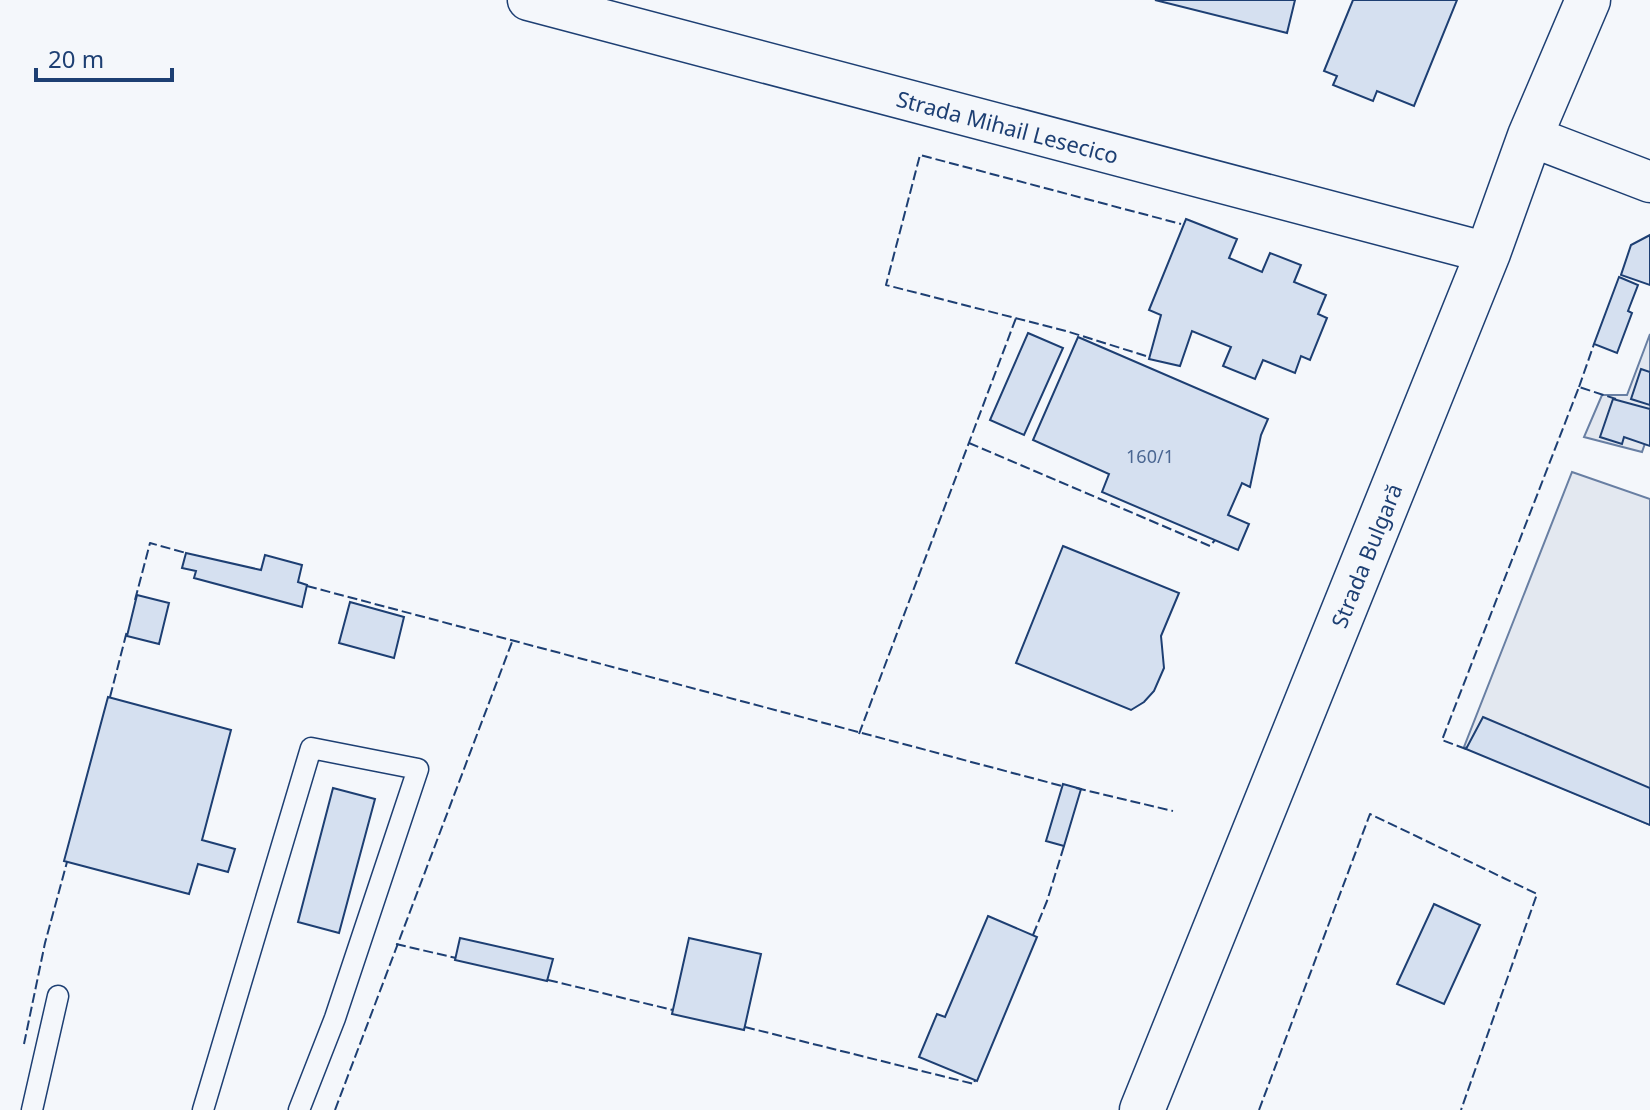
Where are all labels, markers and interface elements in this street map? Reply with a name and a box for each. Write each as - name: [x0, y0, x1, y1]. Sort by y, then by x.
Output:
- scale bar: [36, 32, 172, 82]
- text: 20 m: [48, 42, 104, 75]
- street label: Strada Mihail Lesecico: [893, 83, 1122, 170]
- house number: 160/1: [1126, 444, 1174, 468]
- street label: Strada Bulgară: [1323, 479, 1408, 632]

